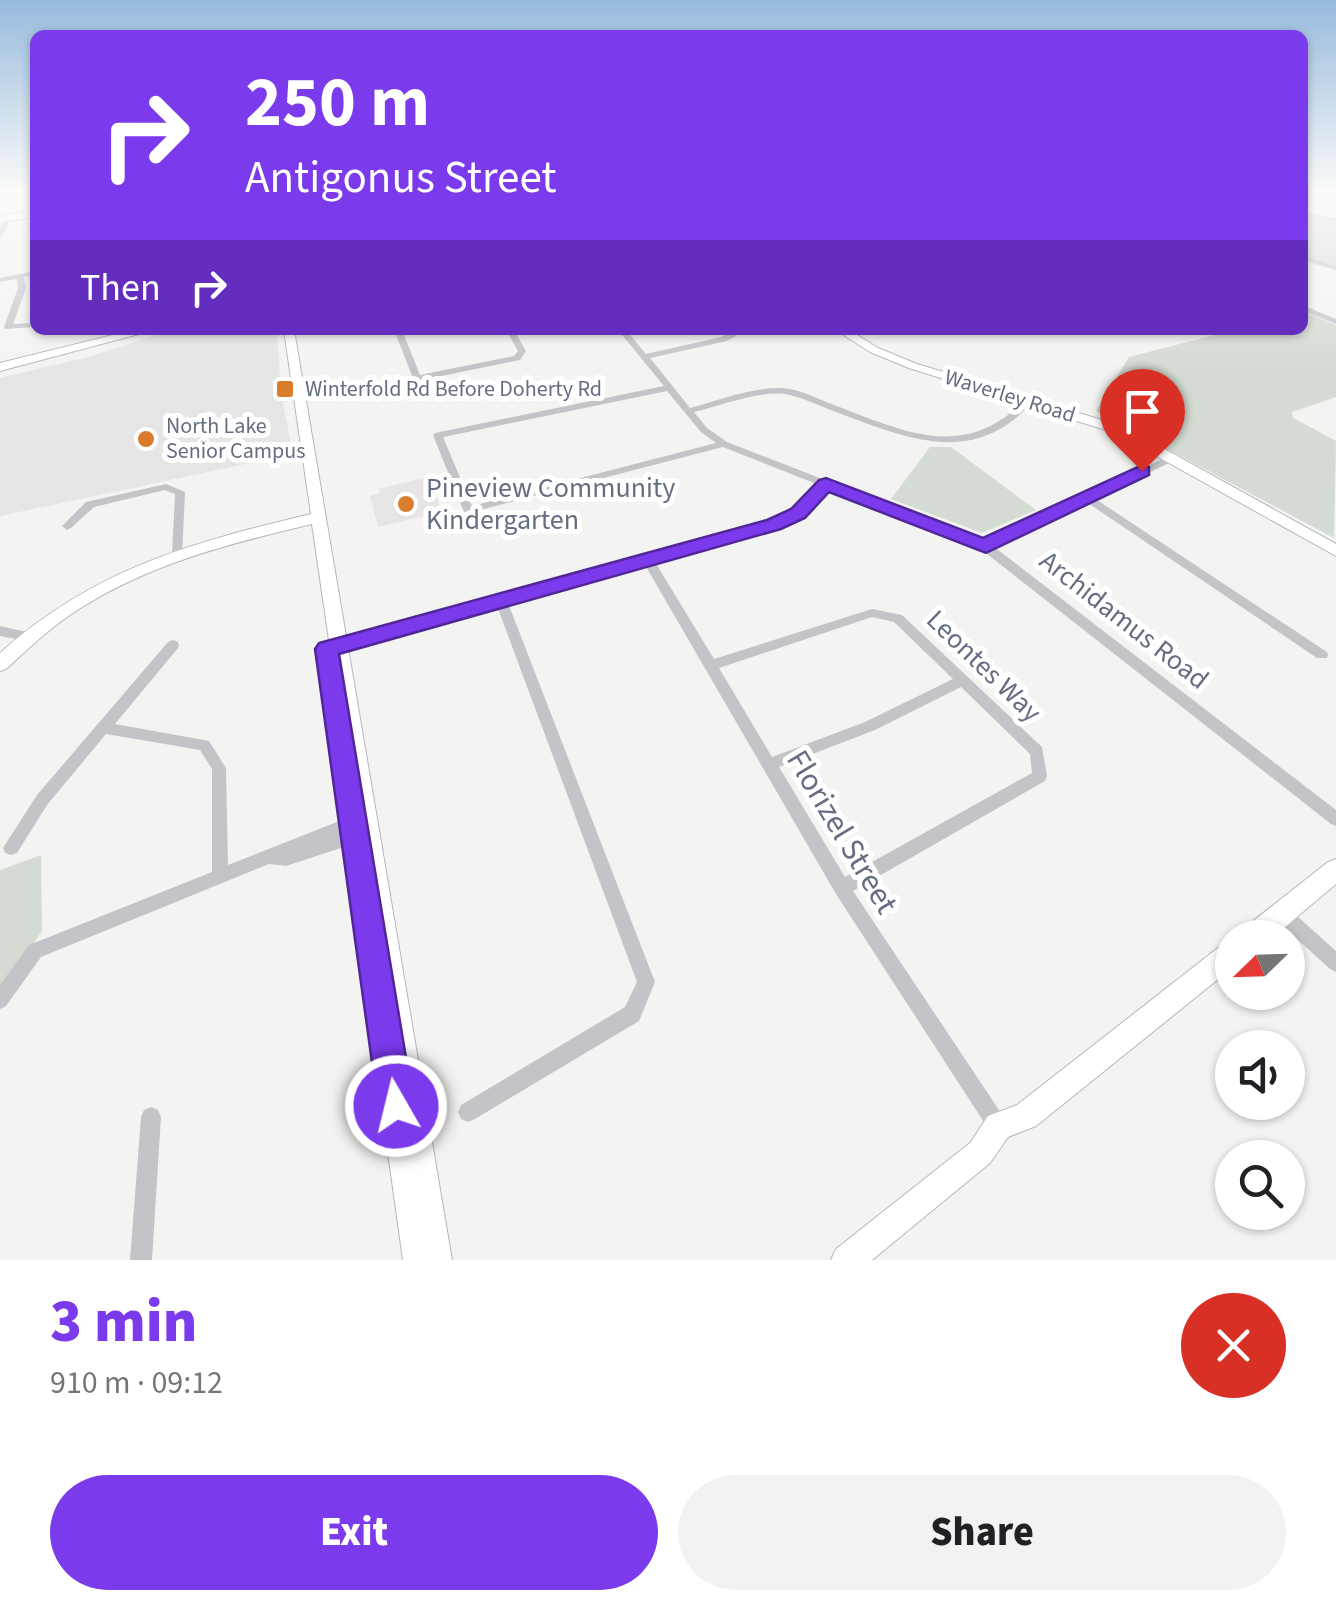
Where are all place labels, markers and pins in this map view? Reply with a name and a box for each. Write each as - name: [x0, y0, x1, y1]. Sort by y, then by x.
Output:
- pin: [1100, 369, 1185, 472]
- place label: Winterfold Rd Before Doherty Rd: [305, 373, 602, 405]
- marker: Winterfold Rd Before Doherty Rd: [274, 378, 296, 400]
- place label: North Lake Senior Campus: [166, 410, 305, 467]
- marker: North Lake Senior Campus: [135, 428, 157, 450]
- place label: Pineview Community Kindergarten: [426, 468, 675, 540]
- marker: Pineview Community Kindergarten: [395, 493, 417, 515]

